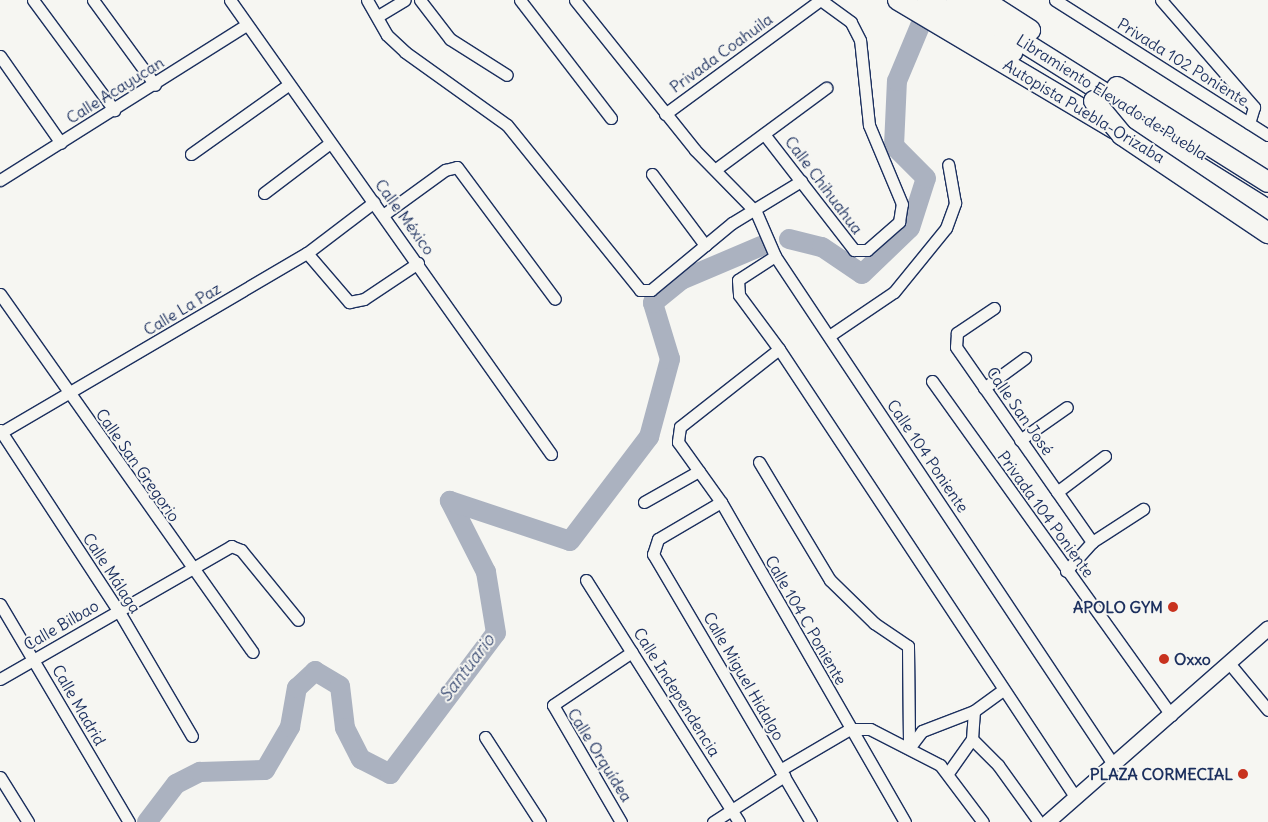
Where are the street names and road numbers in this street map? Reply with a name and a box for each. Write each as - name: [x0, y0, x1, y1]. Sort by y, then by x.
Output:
- street label: Privada Coahuila: [666, 9, 776, 97]
- street label: Privada 102 Poniente: [1114, 14, 1252, 110]
- street label: Libramiento Elevado de Puebla: [1013, 30, 1211, 164]
- street label: Calle Acayucan: [63, 52, 167, 128]
- street label: Autopista Puebla-Orizaba: [1000, 55, 1168, 167]
- street label: Calle Chihuahua: [781, 132, 867, 238]
- street label: Calle México: [371, 175, 439, 259]
- street label: Calle La Paz: [140, 278, 224, 340]
- street label: Calle San José: [983, 363, 1057, 459]
- street label: Calle 104 Poniente: [883, 396, 973, 516]
- street label: Calle San Gregorio: [92, 405, 184, 525]
- street label: Privada 104 Poniente: [994, 447, 1098, 581]
- street label: Calle Málaga: [79, 529, 145, 617]
- street label: Calle 104 C Poniente: [761, 552, 851, 688]
- street label: Calle Bilbao: [20, 596, 102, 654]
- street label: Calle Miguel Hidalgo: [699, 608, 789, 744]
- street label: Calle Independencia: [630, 624, 724, 760]
- street label: Calle Madrid: [48, 661, 110, 749]
- street label: Calle Orquídea: [564, 705, 636, 805]

